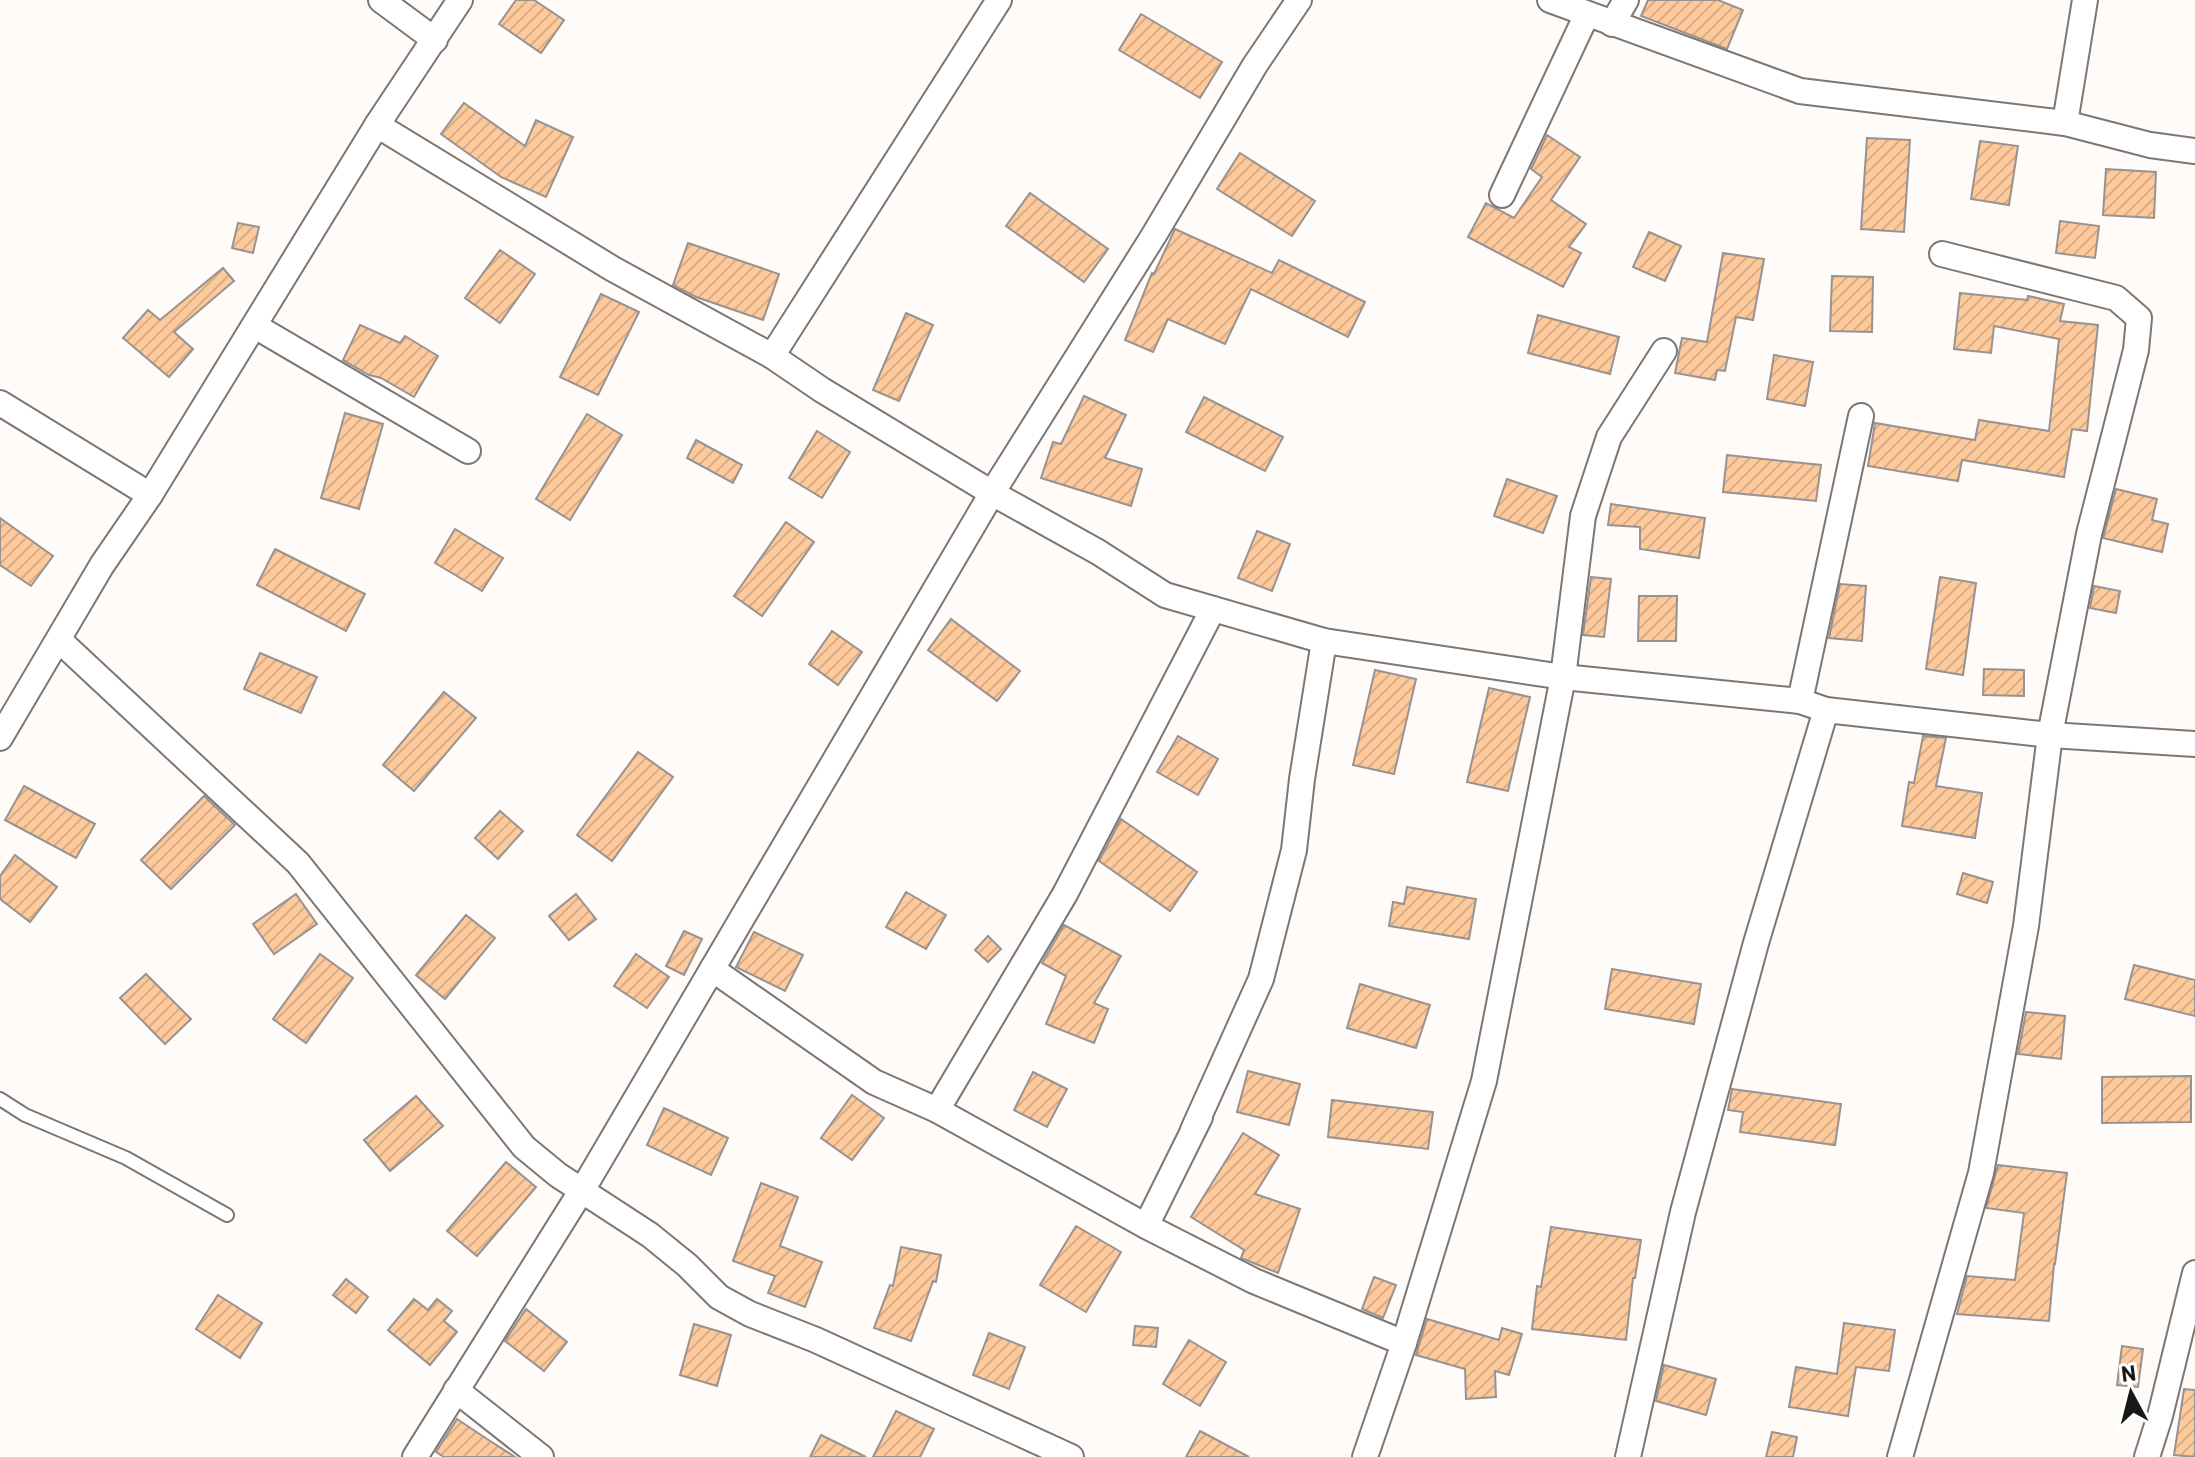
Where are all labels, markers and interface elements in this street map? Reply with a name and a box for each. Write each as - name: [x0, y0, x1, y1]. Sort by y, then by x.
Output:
- north arrow: [2091, 1353, 2171, 1433]
- text: N: [2120, 1358, 2137, 1386]

